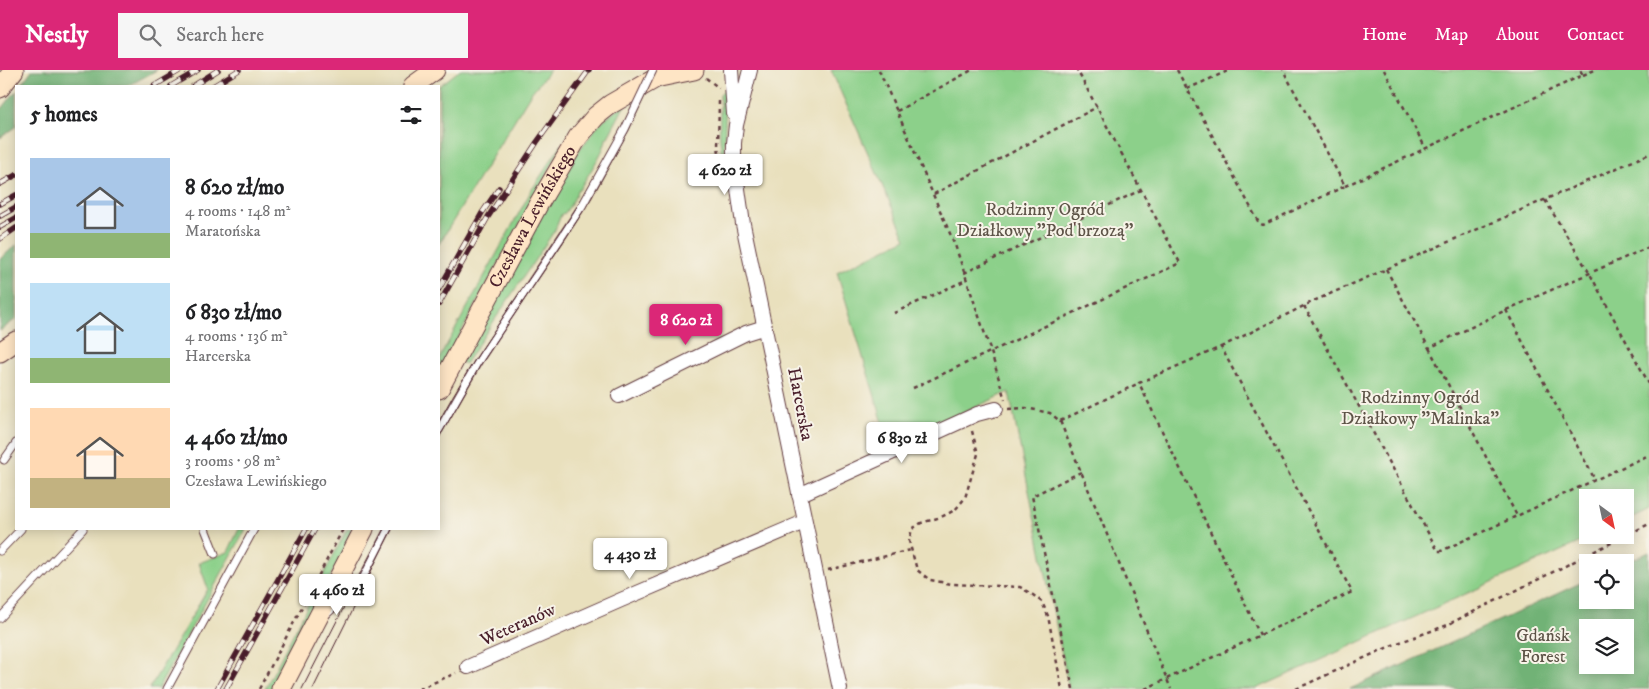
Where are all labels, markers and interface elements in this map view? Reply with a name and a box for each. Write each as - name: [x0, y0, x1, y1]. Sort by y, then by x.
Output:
- search box: [118, 13, 468, 58]
- text: Nestly: [25, 20, 88, 50]
- icon: search: [136, 21, 164, 49]
- text: Search here: [176, 24, 264, 47]
- text: Home: [1362, 24, 1407, 46]
- text: Map: [1435, 24, 1468, 46]
- text: About: [1496, 24, 1539, 46]
- text: Contact: [1567, 24, 1624, 46]
- icon: filters: [397, 101, 425, 129]
- text: 5 homes: [30, 102, 98, 128]
- street label: Czesława Lewińskiego: [484, 142, 582, 292]
- pin: 4 620 zł: [673, 154, 777, 196]
- text: 4 620 zł: [699, 160, 751, 180]
- text: 8 620 zł/mo: [185, 175, 284, 201]
- icon: home: [70, 178, 130, 238]
- park label: Rodzinny Ogród Działkowy "Pod brzozą": [957, 199, 1134, 242]
- text: 4 rooms · 148 m²: [185, 201, 290, 221]
- text: Maratońska: [185, 221, 261, 241]
- text: 6 830 zł/mo: [185, 300, 282, 326]
- icon: home: [70, 303, 130, 363]
- pin: 8 620 zł: [634, 304, 738, 346]
- text: 8 620 zł: [660, 310, 712, 330]
- text: 4 rooms · 136 m²: [185, 326, 288, 346]
- text: Harcerska: [185, 346, 251, 366]
- street label: Harcerska: [782, 366, 818, 443]
- park label: Rodzinny Ogród Działkowy "Malinka": [1341, 387, 1499, 430]
- pin: 6 830 zł: [850, 422, 954, 464]
- text: 4 460 zł/mo: [185, 425, 287, 451]
- icon: home: [70, 428, 130, 488]
- text: 6 830 zł: [877, 428, 927, 448]
- text: 3 rooms · 98 m²: [185, 451, 280, 471]
- text: Czesława Lewińskiego: [185, 471, 327, 491]
- north arrow: [1579, 489, 1634, 544]
- map controls: [1579, 489, 1634, 674]
- pin: 4 430 zł: [578, 538, 682, 580]
- text: 4 430 zł: [604, 544, 656, 564]
- button: locate: [1579, 554, 1634, 609]
- pin: 4 460 zł: [285, 574, 389, 616]
- text: 4 460 zł: [310, 580, 364, 600]
- street label: Weteranów: [476, 598, 560, 652]
- button: layers: [1579, 619, 1634, 674]
- park label: Gdańsk Forest: [1516, 625, 1570, 668]

